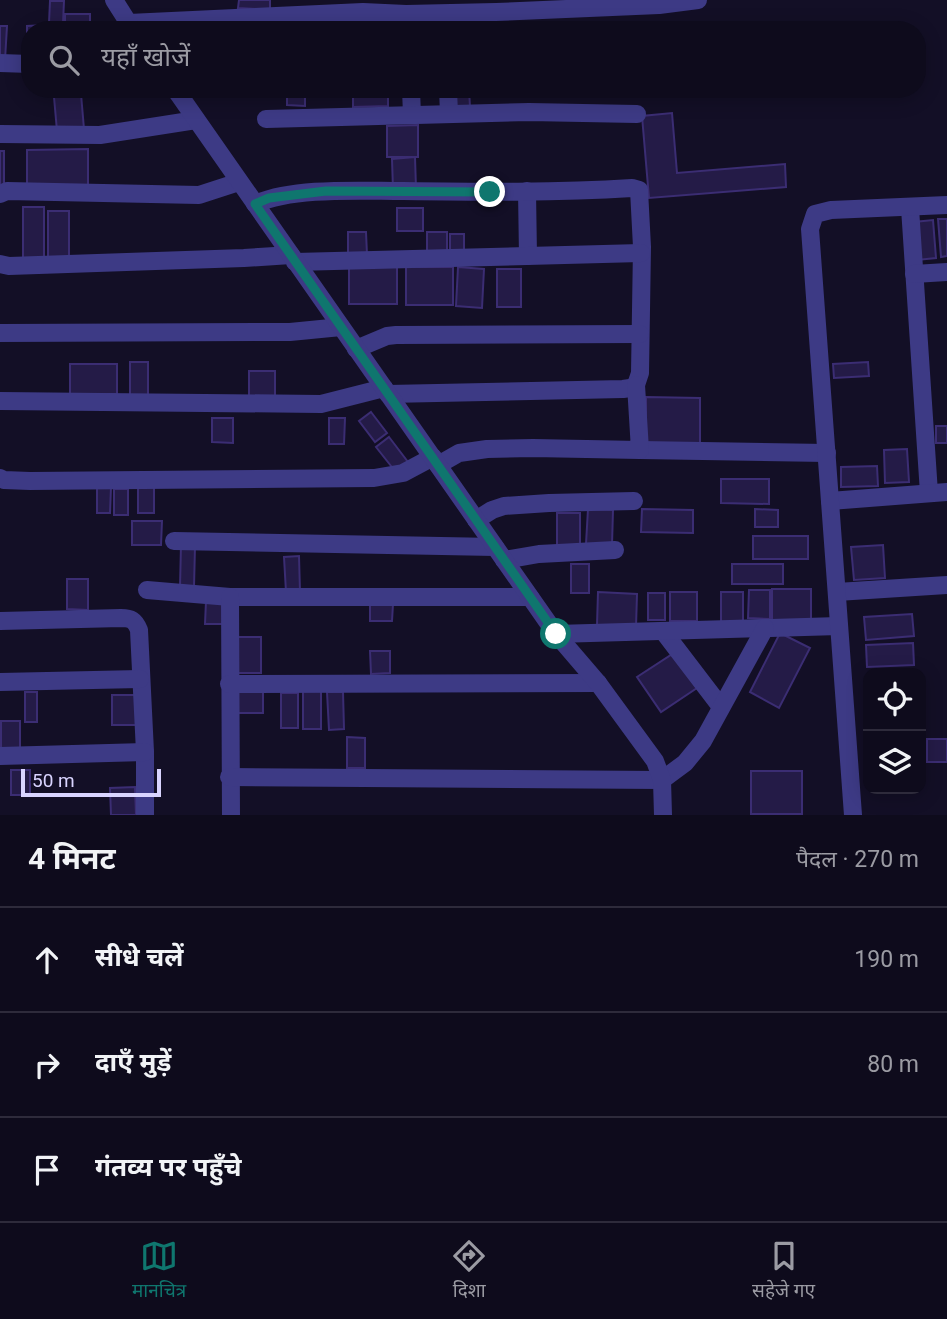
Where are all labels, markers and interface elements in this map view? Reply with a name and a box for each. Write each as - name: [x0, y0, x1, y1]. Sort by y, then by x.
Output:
- search box: [21, 21, 926, 98]
- icon: search: [45, 41, 83, 79]
- text: यहाँ खोजें: [101, 42, 190, 72]
- route end: [474, 176, 505, 207]
- route start: [540, 618, 571, 649]
- map controls: [863, 668, 926, 794]
- button: locate: [863, 668, 926, 731]
- button: layers: [863, 731, 926, 794]
- scale bar: [21, 766, 161, 798]
- text: 50 m: [32, 769, 75, 792]
- text: 4 मिनट: [28, 841, 116, 876]
- text: पैदल · 270 m: [796, 846, 919, 873]
- icon: ahead: [28, 941, 66, 979]
- text: सीधे चलें: [95, 942, 183, 972]
- text: 190 m: [854, 946, 919, 973]
- icon: right: [28, 1046, 66, 1084]
- text: दाएँ मुड़ें: [95, 1047, 171, 1077]
- text: 80 m: [867, 1051, 919, 1078]
- icon: arrive: [28, 1151, 66, 1189]
- text: गंतव्य पर पहुँचे: [95, 1152, 242, 1182]
- tab: मानचित्र: [132, 1237, 186, 1305]
- tab: दिशा: [450, 1237, 488, 1305]
- tab: सहेजे गए: [752, 1237, 815, 1305]

